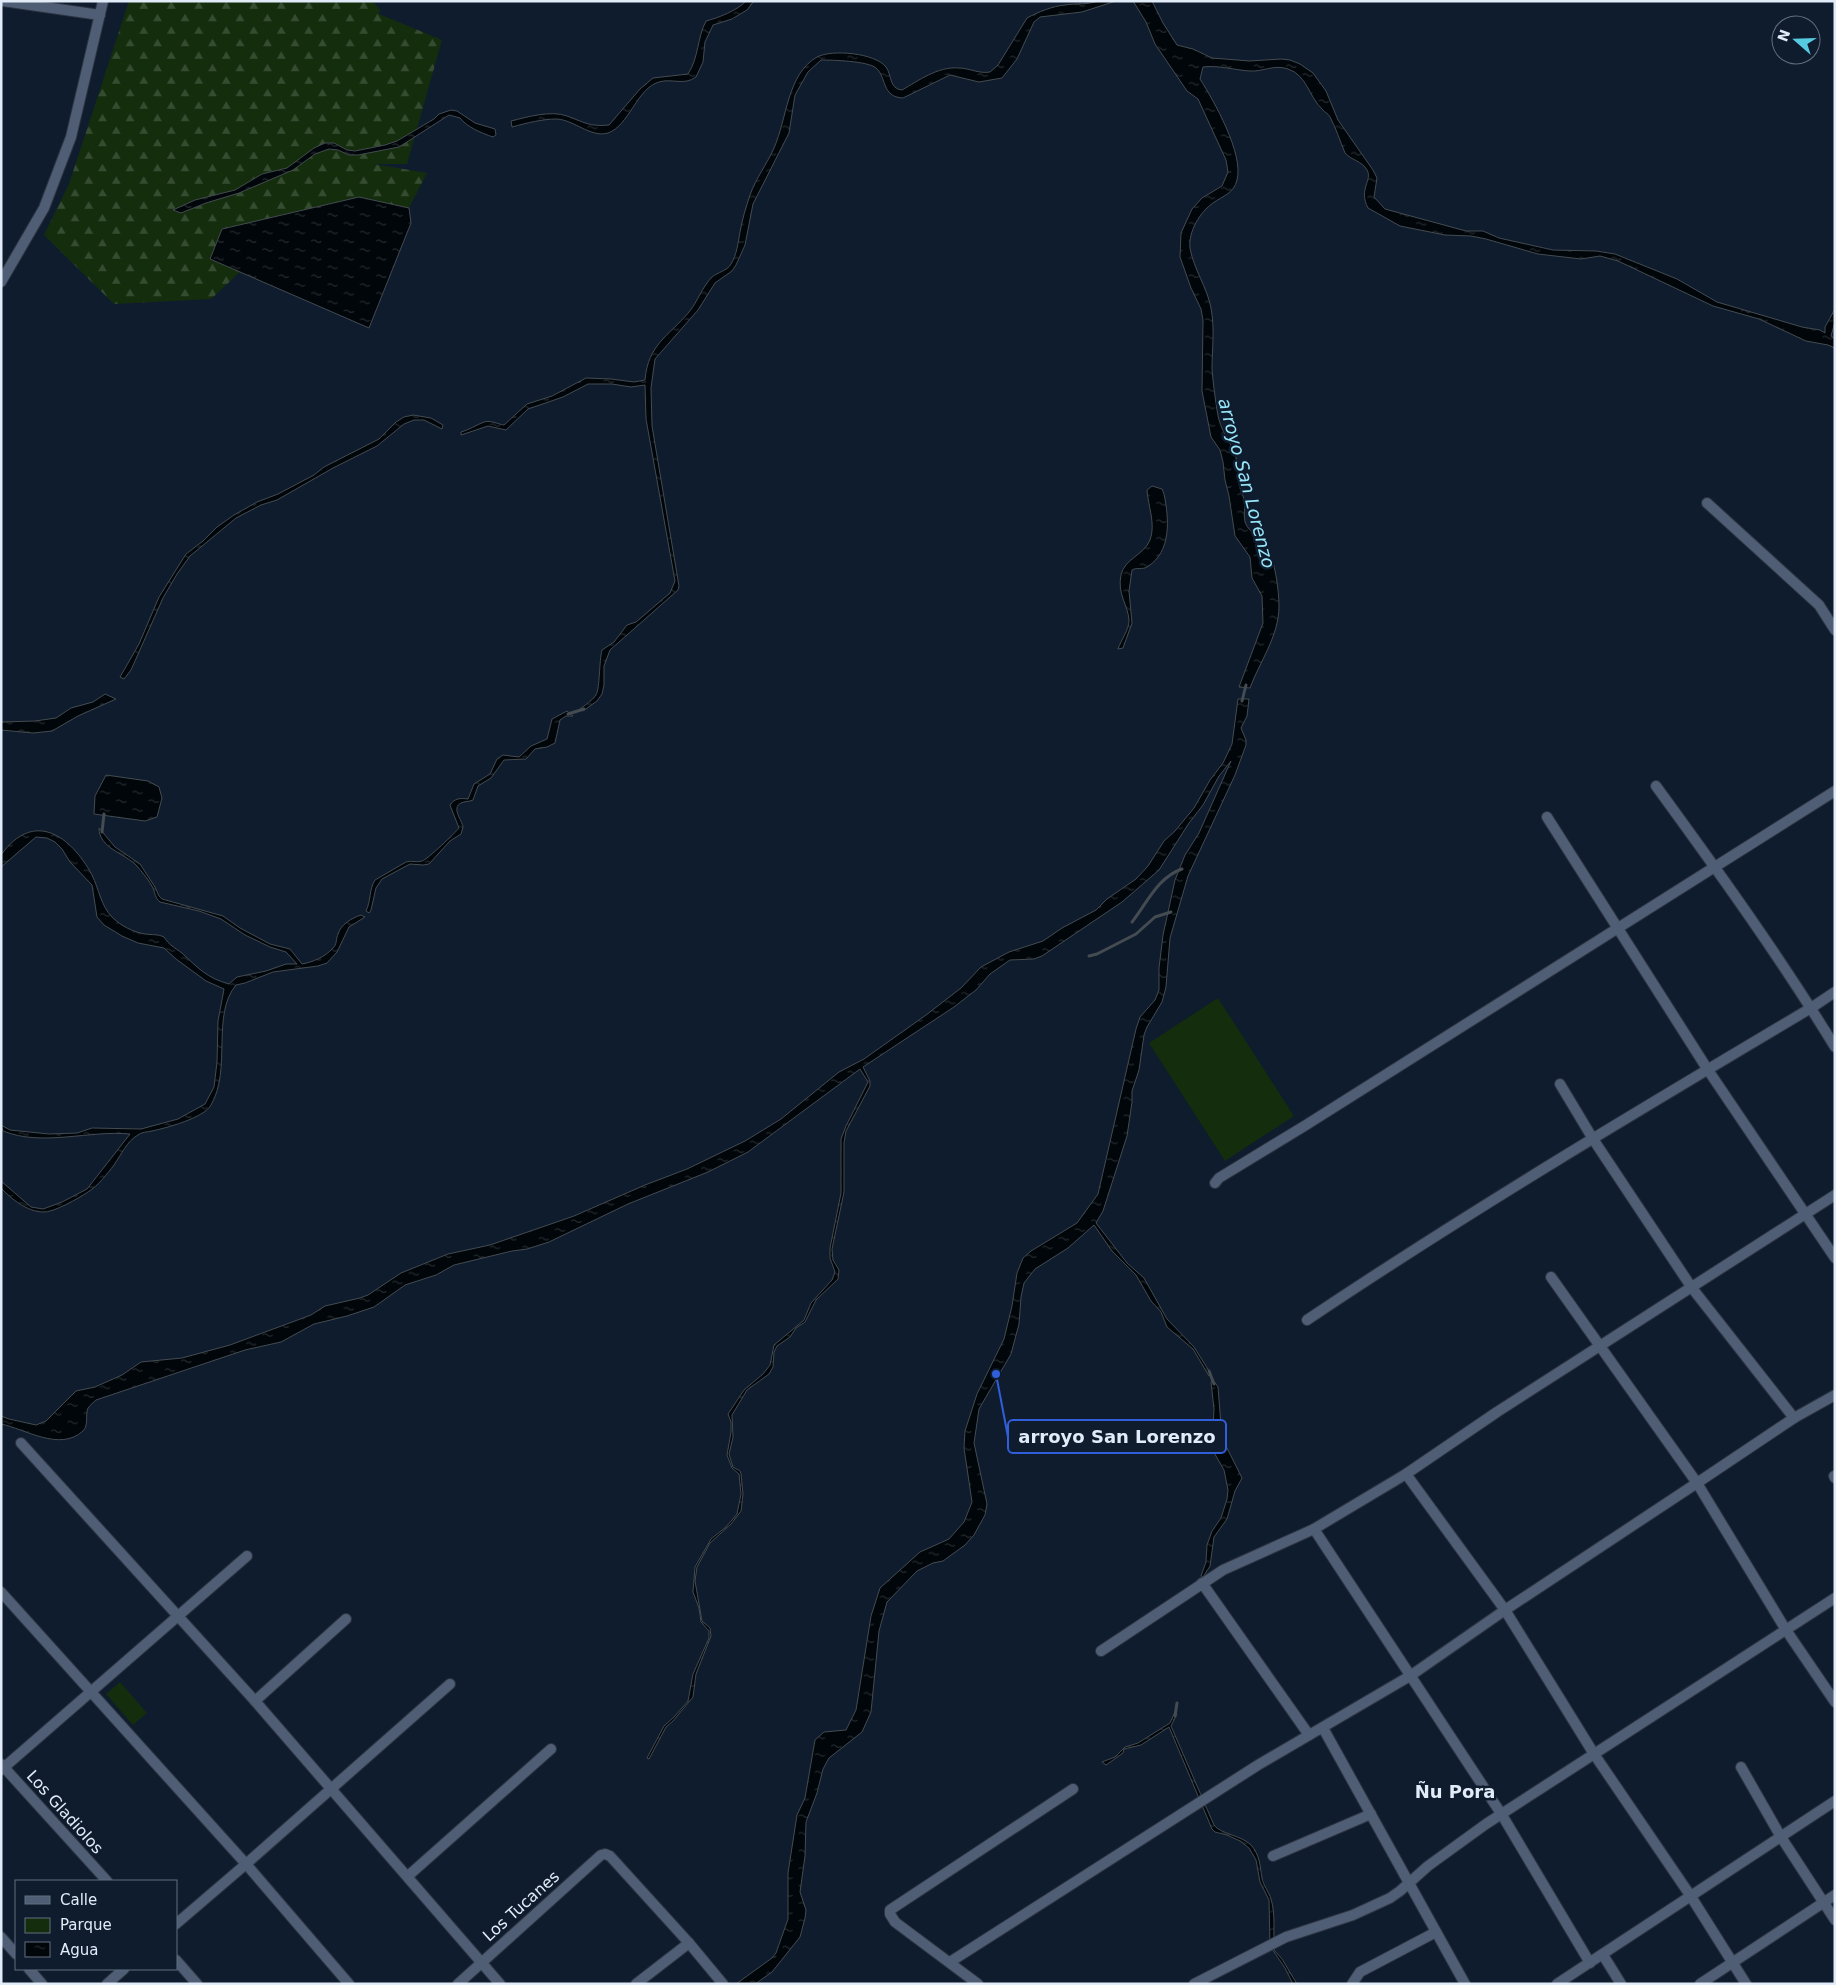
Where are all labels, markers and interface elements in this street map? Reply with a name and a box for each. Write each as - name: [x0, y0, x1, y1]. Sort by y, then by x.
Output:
- north arrow: [1771, 15, 1821, 65]
- text: N: [1774, 27, 1793, 44]
- water label: arroyo San Lorenzo: [1214, 396, 1280, 570]
- callout: arroyo San Lorenzo: [1008, 1420, 1226, 1453]
- text: arroyo San Lorenzo: [1018, 1426, 1216, 1447]
- street label: Los Gladiolos: [23, 1766, 107, 1858]
- district label: Ñu Pora: [1415, 1780, 1495, 1802]
- street label: Los Tucanes: [479, 1867, 563, 1945]
- legend: [15, 1880, 178, 1970]
- text: Calle: [60, 1891, 97, 1909]
- text: Parque: [60, 1916, 112, 1934]
- text: Agua: [60, 1941, 98, 1959]

